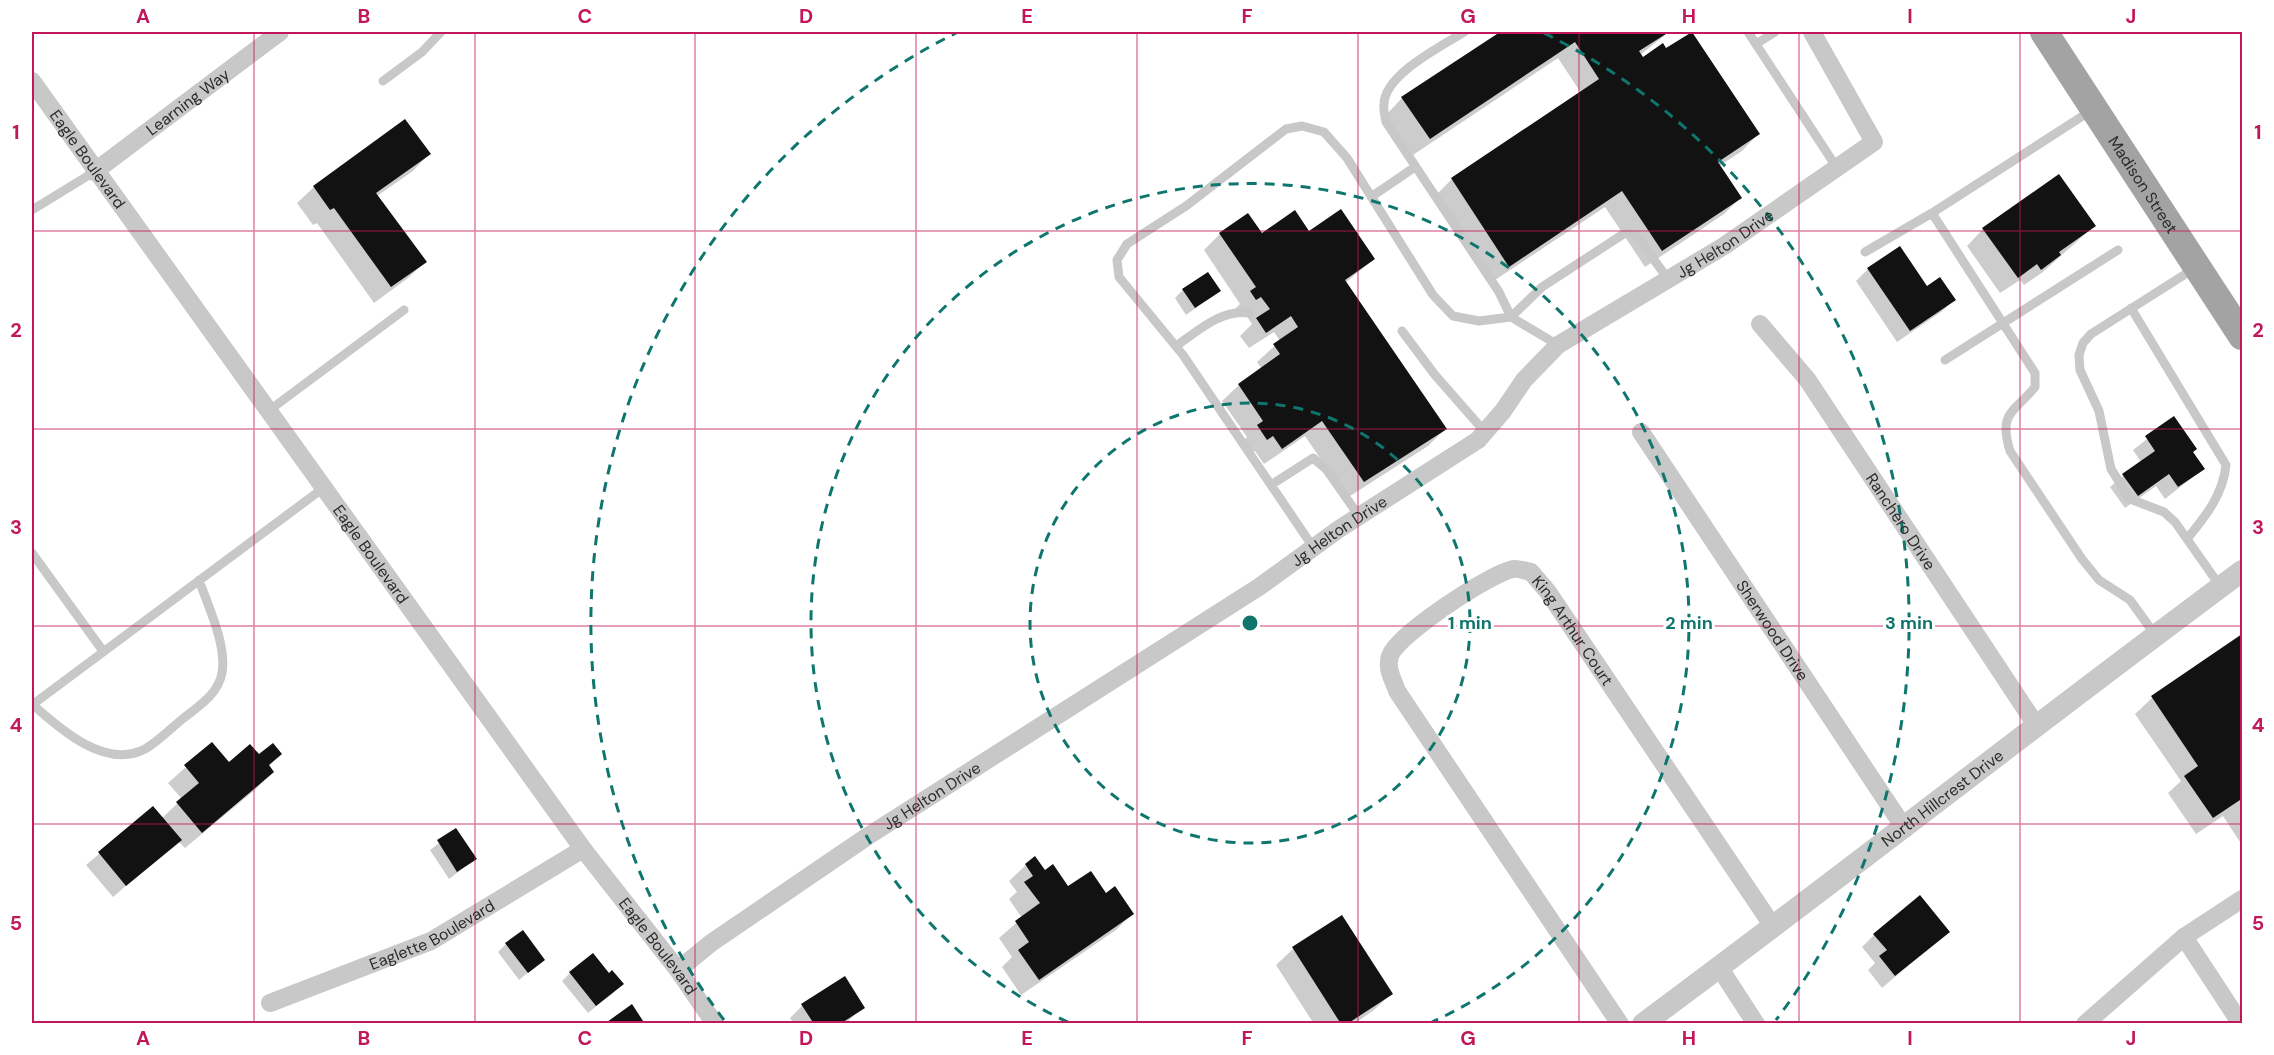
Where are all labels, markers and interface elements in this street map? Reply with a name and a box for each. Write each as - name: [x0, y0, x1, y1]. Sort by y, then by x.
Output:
- text: A: [136, 3, 150, 29]
- text: B: [358, 3, 370, 29]
- text: C: [578, 3, 592, 29]
- text: D: [799, 3, 813, 29]
- text: E: [1021, 3, 1033, 29]
- text: F: [1241, 3, 1253, 29]
- text: G: [1460, 3, 1476, 29]
- text: H: [1682, 3, 1696, 29]
- text: I: [1907, 3, 1913, 29]
- text: J: [2126, 3, 2136, 29]
- street label: Learning Way: [142, 64, 234, 140]
- street label: Eagle Boulevard: [45, 106, 130, 213]
- text: 1: [12, 119, 20, 145]
- text: 1: [2254, 119, 2262, 145]
- street label: Madison Street: [2103, 132, 2182, 238]
- street label: Jg Helton Drive: [1673, 205, 1778, 283]
- text: 2: [10, 317, 22, 343]
- text: 2: [2252, 317, 2264, 343]
- street label: Ranchero Drive: [1861, 469, 1940, 574]
- street label: Jg Helton Drive: [1287, 491, 1391, 571]
- street label: Eagle Boulevard: [328, 501, 413, 608]
- text: 3: [10, 514, 22, 540]
- text: 3: [2252, 514, 2264, 540]
- street label: King Arthur Court: [1527, 571, 1618, 690]
- street label: Sherwood Drive: [1731, 576, 1813, 685]
- text: 1 min: [1448, 611, 1492, 635]
- text: 2 min: [1665, 611, 1713, 635]
- text: 3 min: [1885, 611, 1933, 635]
- centre of rings: [1240, 613, 1260, 633]
- text: 4: [10, 712, 23, 738]
- text: 4: [2252, 712, 2265, 738]
- street label: North Hillcrest Drive: [1877, 745, 2008, 852]
- street label: Jg Helton Drive: [879, 757, 985, 835]
- street label: Eagle Boulevard: [614, 893, 702, 999]
- street label: Eaglette Boulevard: [366, 895, 499, 975]
- text: 5: [10, 910, 22, 936]
- text: 5: [2252, 910, 2264, 936]
- text: A: [136, 1025, 150, 1051]
- text: B: [358, 1025, 370, 1051]
- text: C: [578, 1025, 592, 1051]
- text: D: [799, 1025, 813, 1051]
- text: E: [1021, 1025, 1033, 1051]
- text: F: [1241, 1025, 1253, 1051]
- text: G: [1460, 1025, 1476, 1051]
- text: H: [1682, 1025, 1696, 1051]
- text: I: [1907, 1025, 1913, 1051]
- text: J: [2126, 1025, 2136, 1051]

